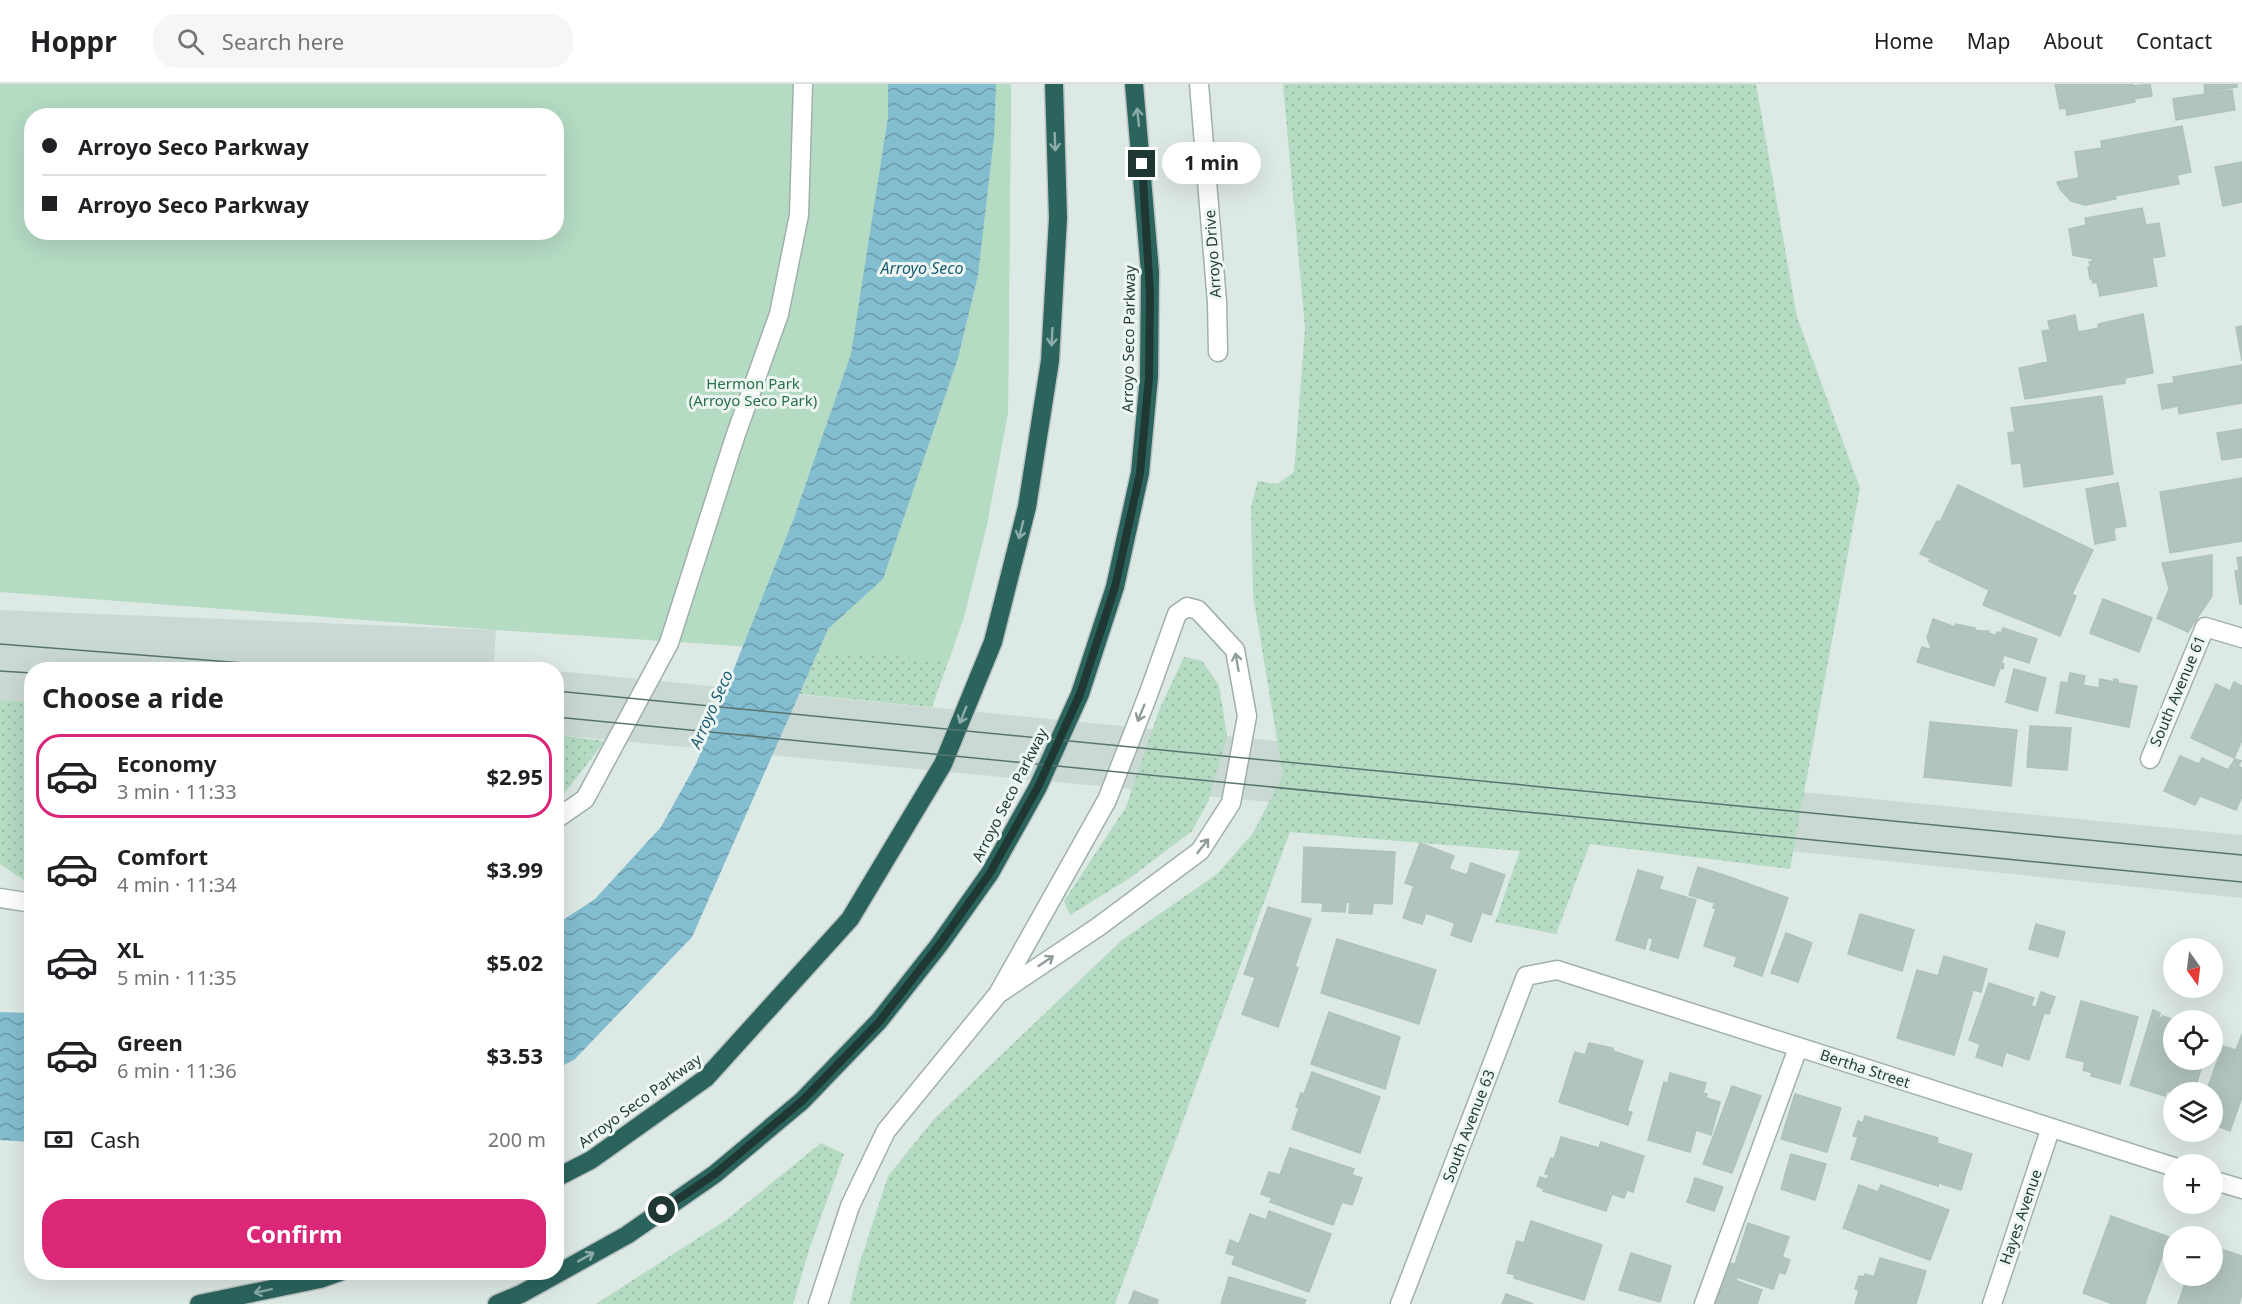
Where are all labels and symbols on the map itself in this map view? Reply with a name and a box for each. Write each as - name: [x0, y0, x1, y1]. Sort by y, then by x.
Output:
- one-way arrow: [1132, 107, 1143, 127]
- one-way arrow: [1050, 132, 1061, 152]
- callout: 1 min: [1163, 143, 1262, 185]
- route end: [1128, 150, 1155, 177]
- street label: Arroyo Drive: [1199, 209, 1225, 299]
- water label: Arroyo Seco: [879, 257, 964, 279]
- street label: Arroyo Seco Parkway: [1117, 265, 1139, 413]
- one-way arrow: [1046, 327, 1057, 347]
- park label: Hermon Park (Arroyo Seco Park): [689, 373, 817, 410]
- one-way arrow: [1015, 520, 1027, 539]
- street label: South Avenue 61: [2145, 632, 2210, 749]
- one-way arrow: [1231, 653, 1242, 672]
- water label: Arroyo Seco: [684, 667, 738, 752]
- one-way arrow: [1135, 704, 1146, 722]
- one-way arrow: [957, 705, 968, 724]
- street label: Arroyo Seco Parkway: [967, 724, 1052, 865]
- one-way arrow: [1196, 838, 1209, 854]
- north arrow: [2163, 938, 2223, 998]
- one-way arrow: [1038, 955, 1055, 968]
- street label: Bertha Street: [1818, 1044, 1913, 1092]
- street label: Arroyo Seco Parkway: [574, 1049, 705, 1152]
- street label: South Avenue 63: [1437, 1067, 1499, 1185]
- street label: Hayes Avenue: [1994, 1166, 2046, 1267]
- route start: [648, 1196, 675, 1223]
- one-way arrow: [578, 1251, 595, 1263]
- one-way arrow: [253, 1286, 273, 1297]

